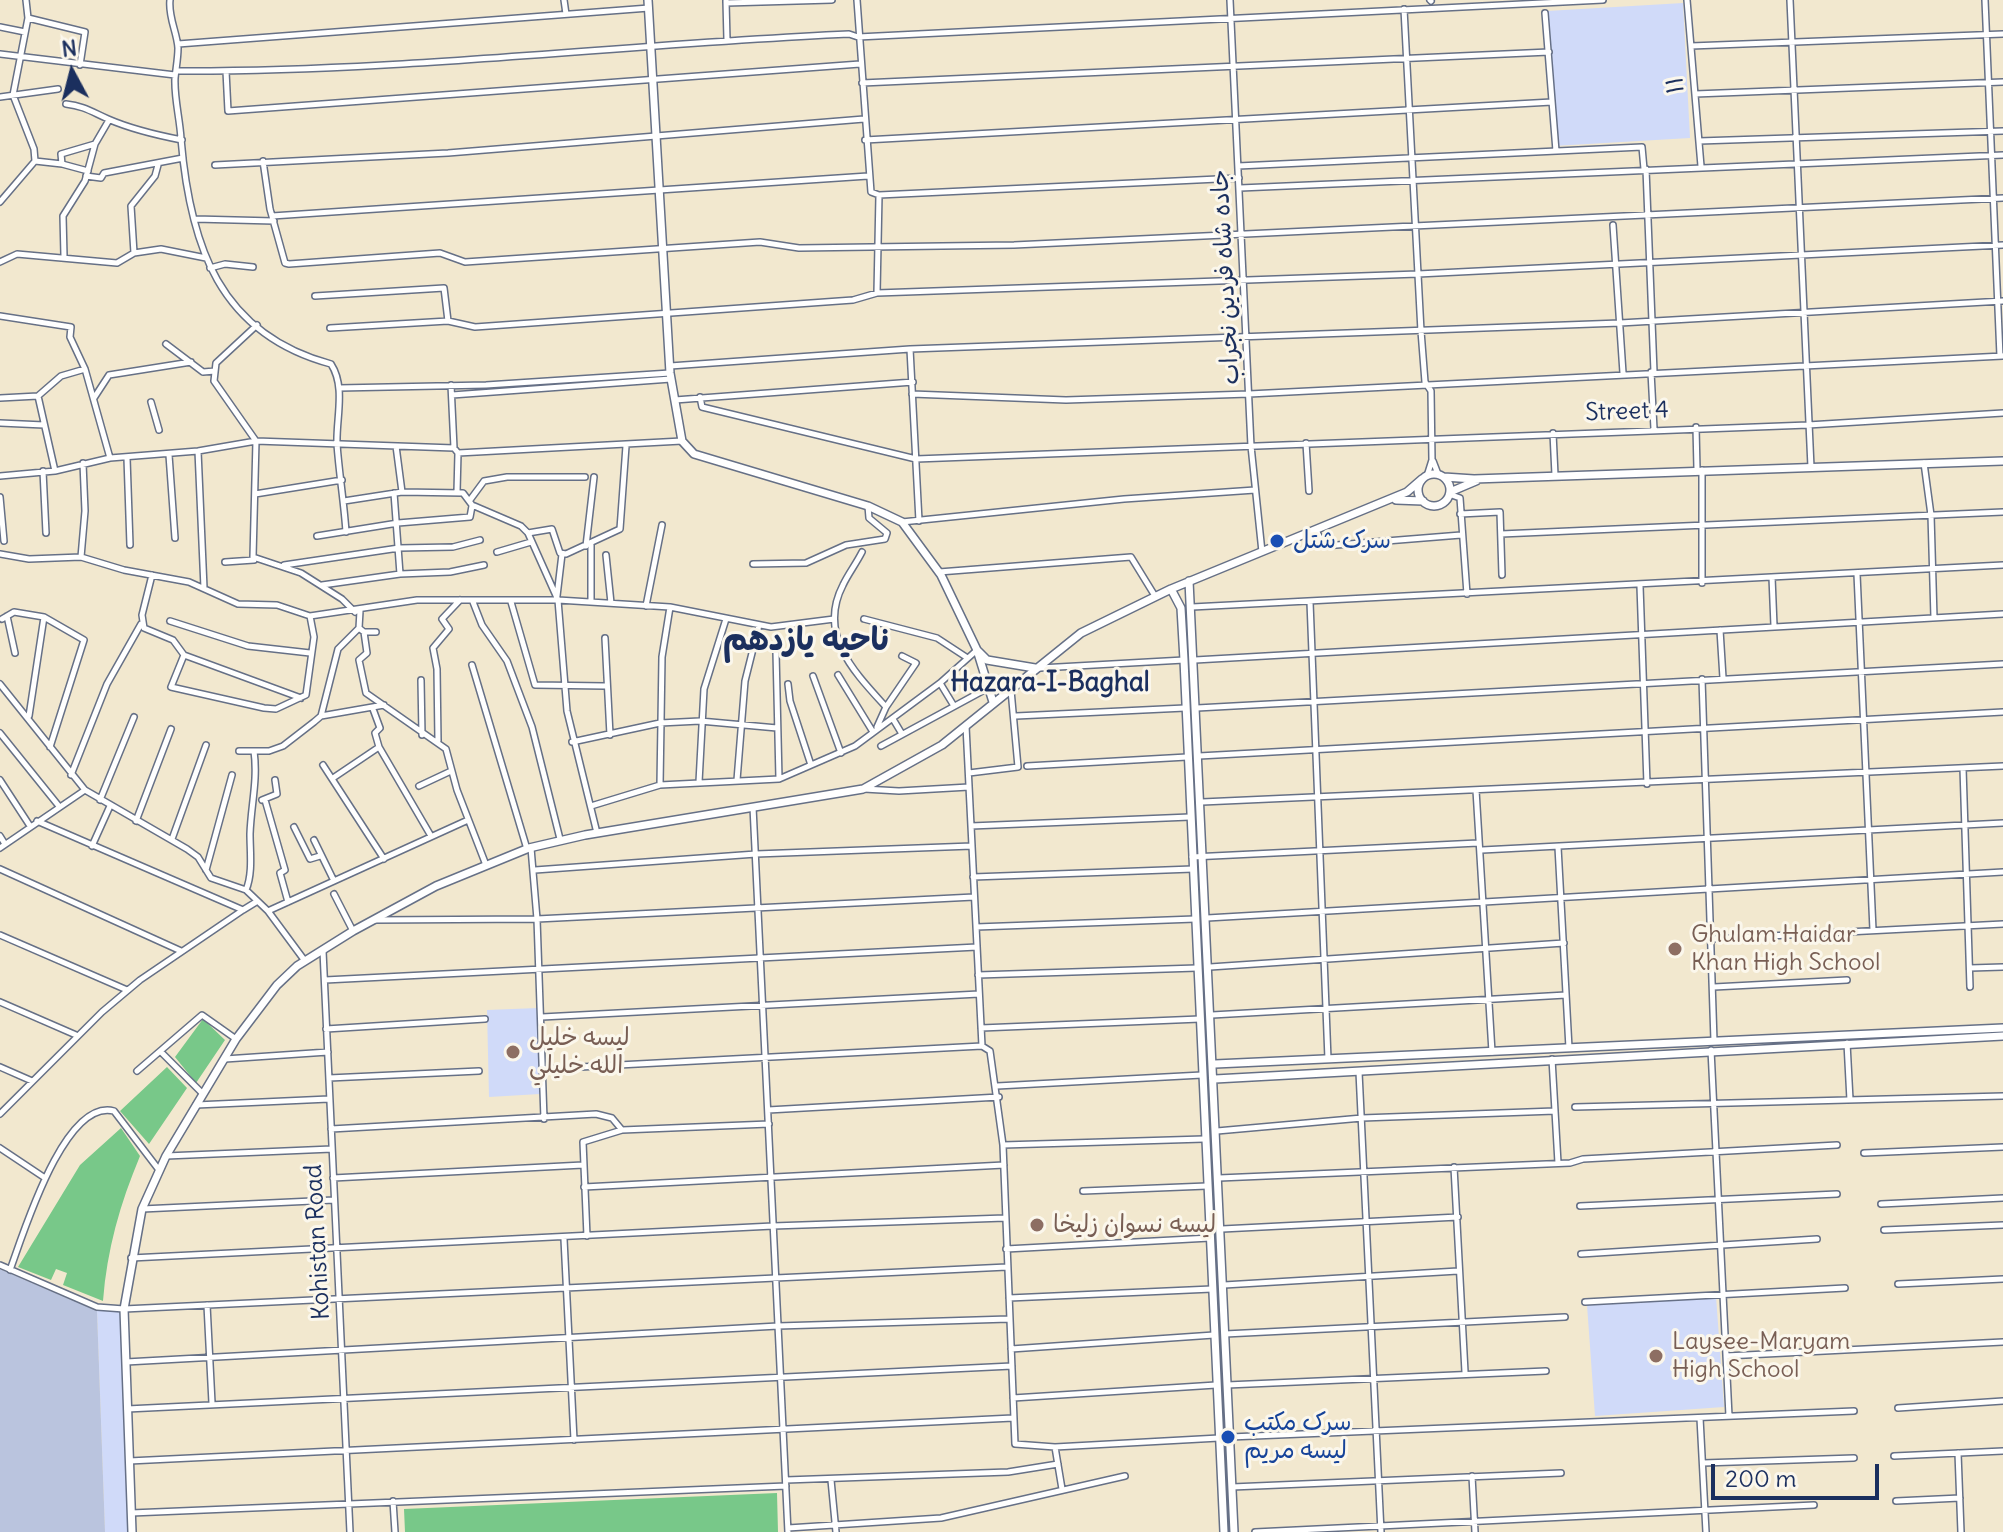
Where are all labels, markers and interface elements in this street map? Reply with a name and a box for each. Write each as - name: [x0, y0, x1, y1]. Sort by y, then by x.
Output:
- north arrow: [32, 32, 112, 112]
- text: N: [60, 33, 78, 63]
- street label: ۱۱: [1661, 75, 1691, 95]
- street label: جاده شاه فردین نجراب: [1206, 169, 1246, 385]
- street label: Street 4: [1585, 396, 1669, 428]
- place label: سرک شتل: [1293, 527, 1391, 555]
- marker: سرک شتل: [1268, 532, 1286, 550]
- district label: ناحیه یازدهم: [723, 622, 889, 660]
- district label: Hazara-I-Baghal: [950, 668, 1150, 700]
- place label: Ghulam Haidar Khan High School: [1691, 921, 1880, 977]
- marker: Ghulam Haidar Khan High School: [1666, 940, 1684, 958]
- place label: ليسه خليل الله خليلي: [529, 1024, 630, 1080]
- marker: ليسه خليل الله خليلي: [504, 1043, 522, 1061]
- street label: Kohistan Road: [300, 1163, 336, 1321]
- place label: لیسه نسوان زلیخا: [1053, 1211, 1216, 1239]
- marker: لیسه نسوان زلیخا: [1028, 1216, 1046, 1234]
- place label: Laysee-Maryam High School: [1672, 1328, 1850, 1384]
- marker: Laysee-Maryam High School: [1647, 1347, 1665, 1365]
- place label: سرک مکتب لیسه مریم: [1244, 1409, 1352, 1465]
- marker: سرک مکتب لیسه مریم: [1219, 1428, 1237, 1446]
- scale bar: [1715, 1448, 1883, 1498]
- text: 200 m: [1725, 1463, 1797, 1493]

